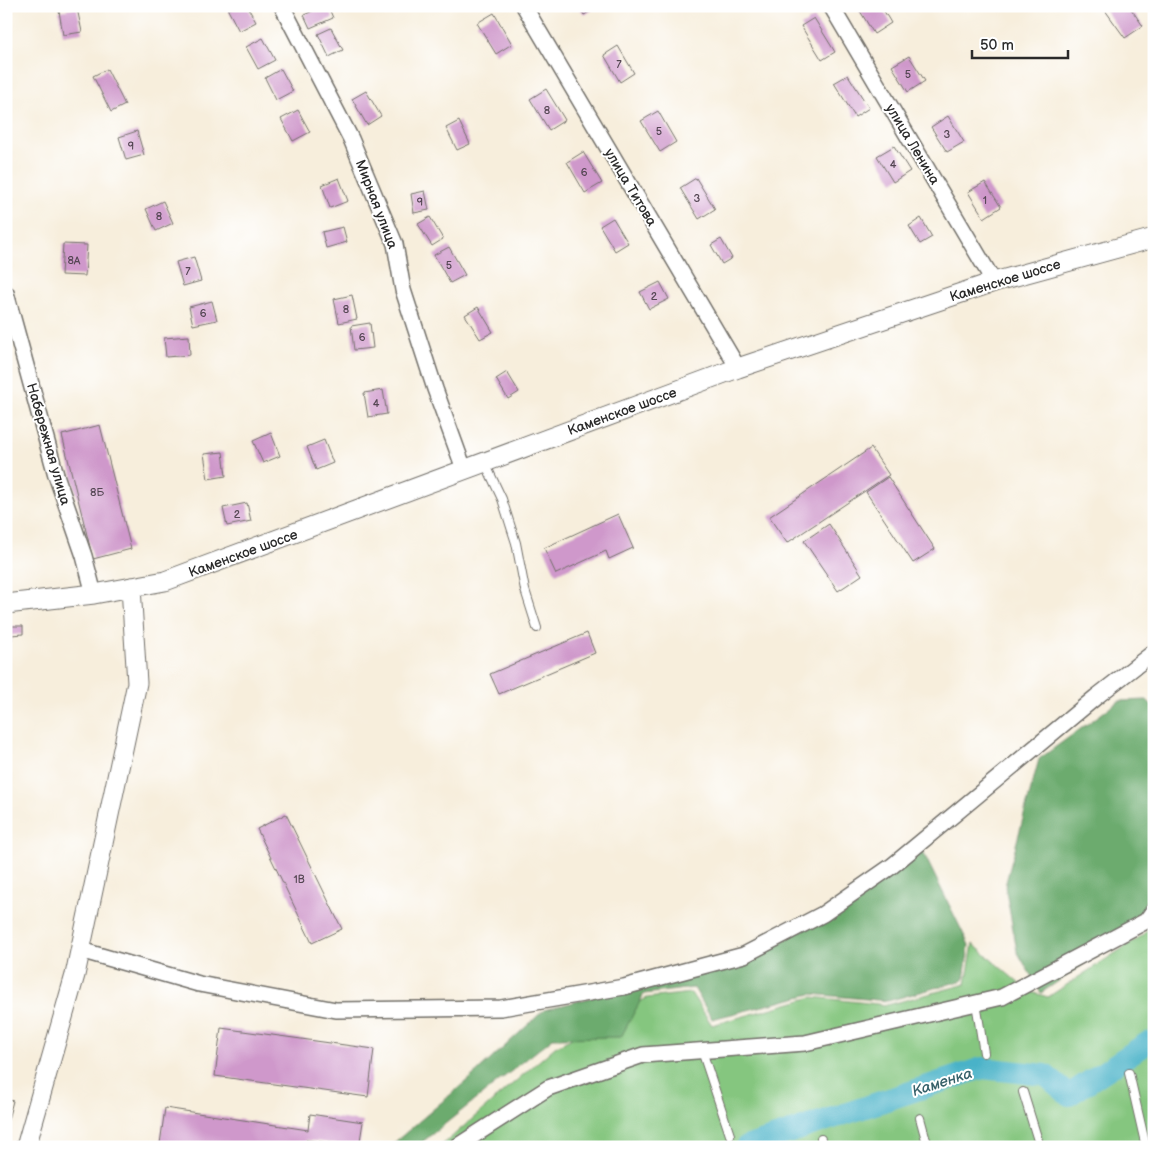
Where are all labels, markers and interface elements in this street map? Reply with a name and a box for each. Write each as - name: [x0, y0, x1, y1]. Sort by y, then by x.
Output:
- scale bar: [972, 28, 1069, 60]
- text: 50 m: [980, 36, 1014, 55]
- house number: 7: [616, 58, 622, 71]
- house number: 5: [905, 68, 911, 81]
- street label: улица Ленина: [882, 101, 944, 188]
- house number: 8: [544, 104, 550, 117]
- house number: 5: [656, 125, 662, 138]
- house number: 3: [944, 128, 951, 141]
- house number: 9: [128, 140, 134, 153]
- street label: улица Титова: [601, 145, 661, 230]
- street label: Мирная улица: [352, 157, 402, 252]
- house number: 4: [890, 158, 897, 171]
- house number: 6: [581, 166, 588, 179]
- house number: 3: [694, 192, 701, 205]
- house number: 1: [983, 194, 987, 207]
- house number: 9: [417, 196, 423, 209]
- house number: 8: [156, 210, 162, 223]
- house number: 8А: [67, 254, 81, 267]
- street label: Каменское шоссе: [948, 255, 1063, 305]
- house number: 5: [446, 259, 452, 272]
- house number: 7: [185, 265, 191, 278]
- house number: 2: [651, 290, 658, 303]
- house number: 8: [343, 303, 349, 316]
- house number: 6: [200, 307, 207, 320]
- house number: 6: [359, 331, 366, 344]
- street label: Набережная улица: [23, 381, 74, 508]
- street label: Каменское шоссе: [565, 384, 679, 439]
- house number: 4: [373, 397, 380, 410]
- house number: 8Б: [90, 486, 104, 499]
- house number: 2: [234, 508, 241, 521]
- street label: Каменское шоссе: [186, 526, 300, 581]
- house number: 1В: [293, 873, 305, 886]
- water label: Каменка: [910, 1064, 975, 1101]

